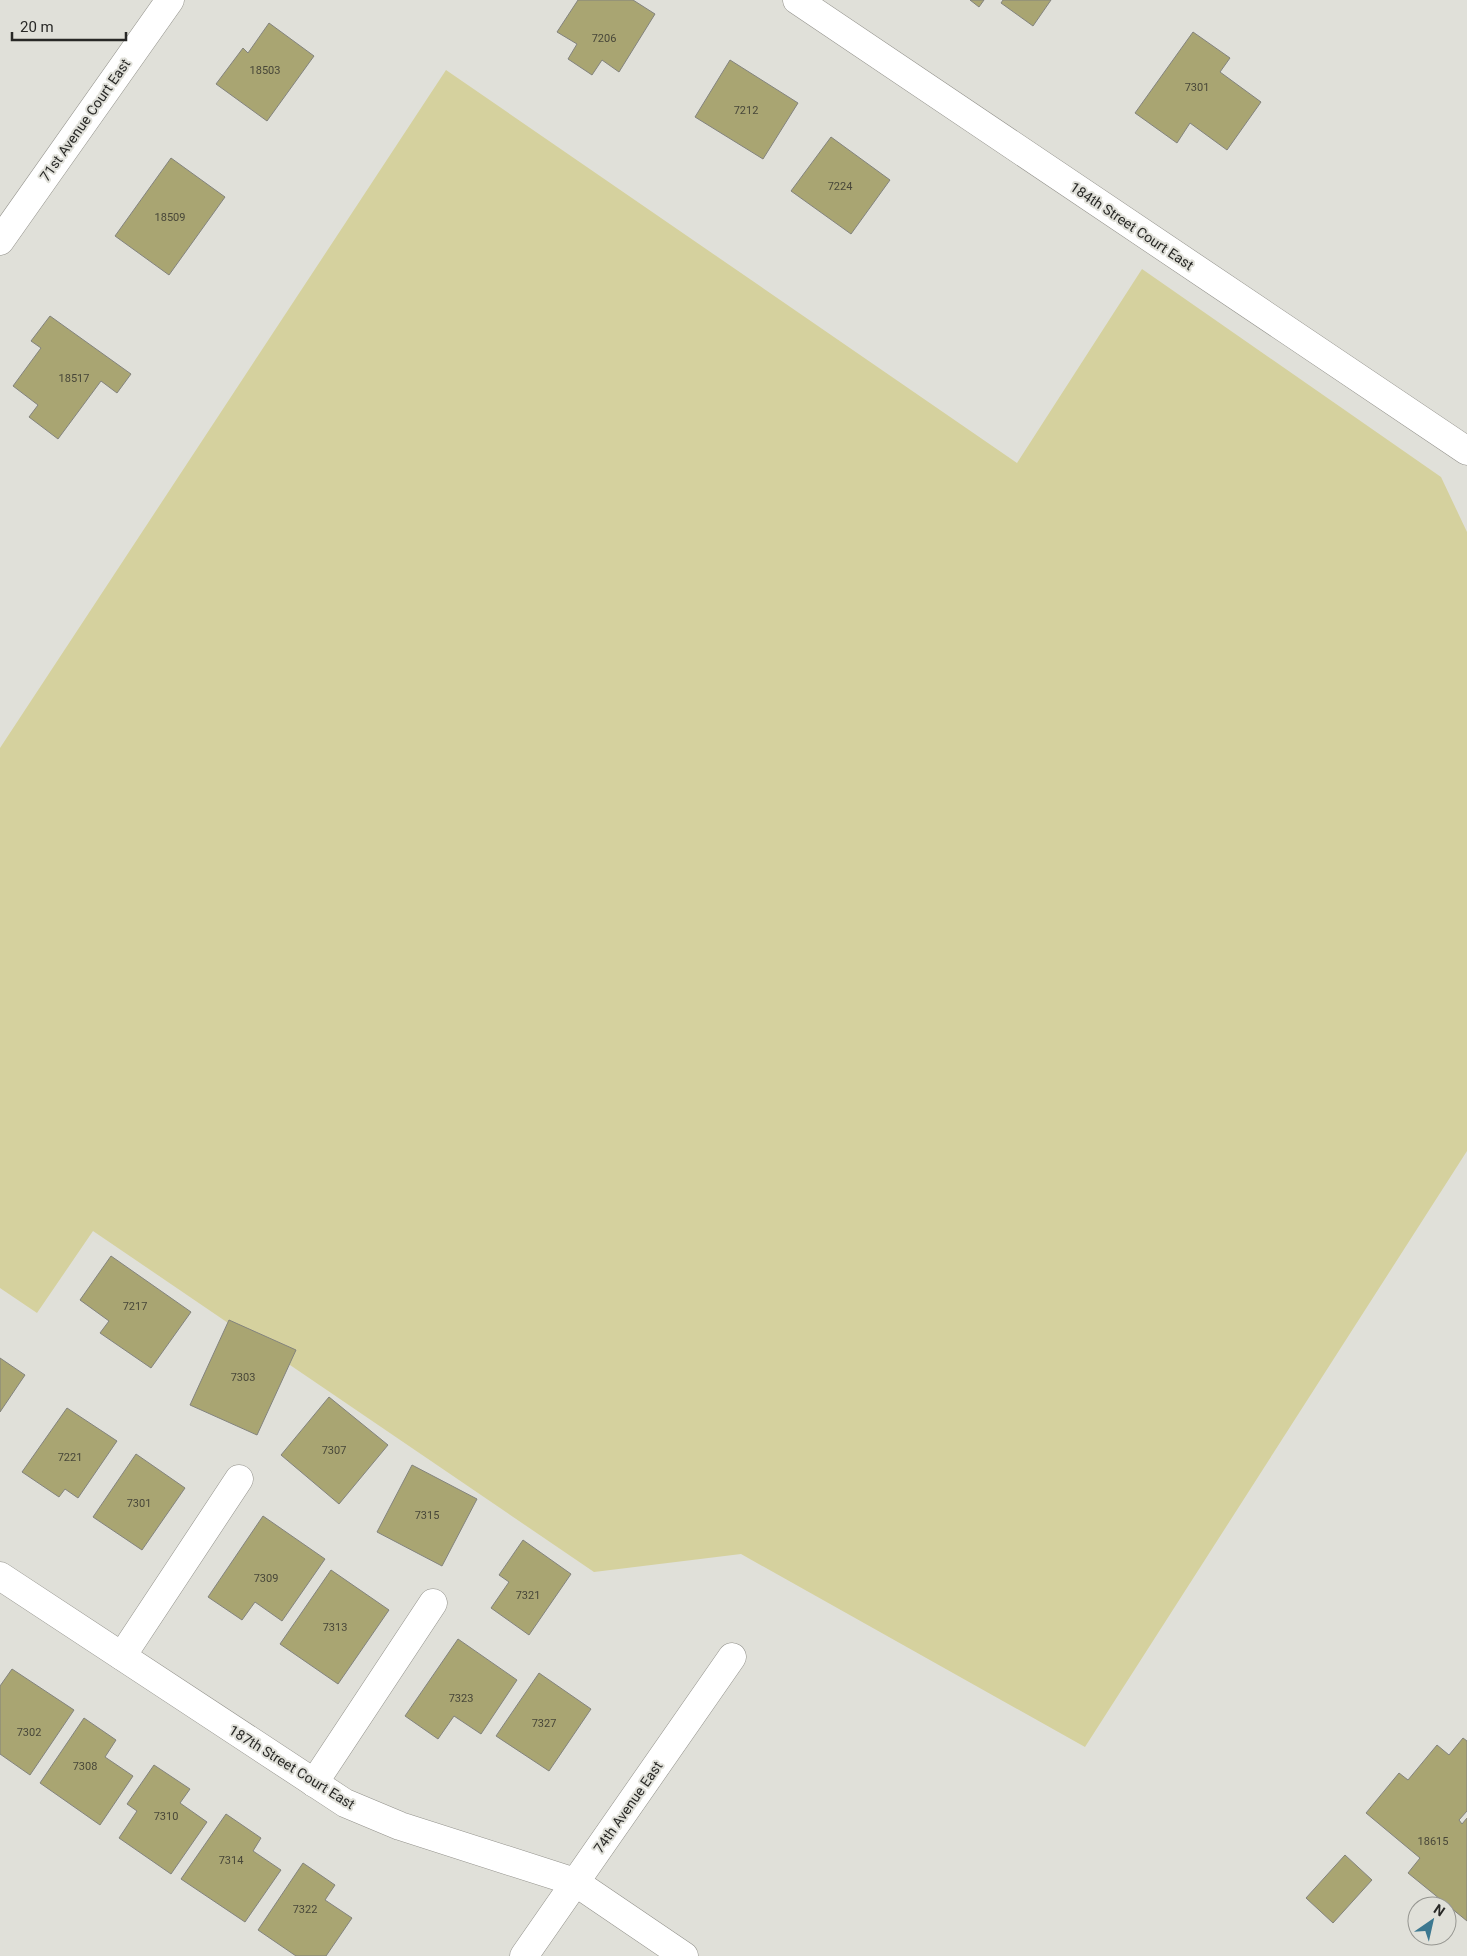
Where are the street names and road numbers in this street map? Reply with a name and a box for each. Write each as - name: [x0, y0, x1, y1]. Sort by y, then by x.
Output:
- street label: 71st Avenue Court East: [37, 55, 134, 184]
- street label: 184th Street Court East: [1067, 179, 1197, 273]
- street label: 187th Street Court East: [226, 1722, 358, 1812]
- street label: 74th Avenue East: [590, 1758, 666, 1856]

